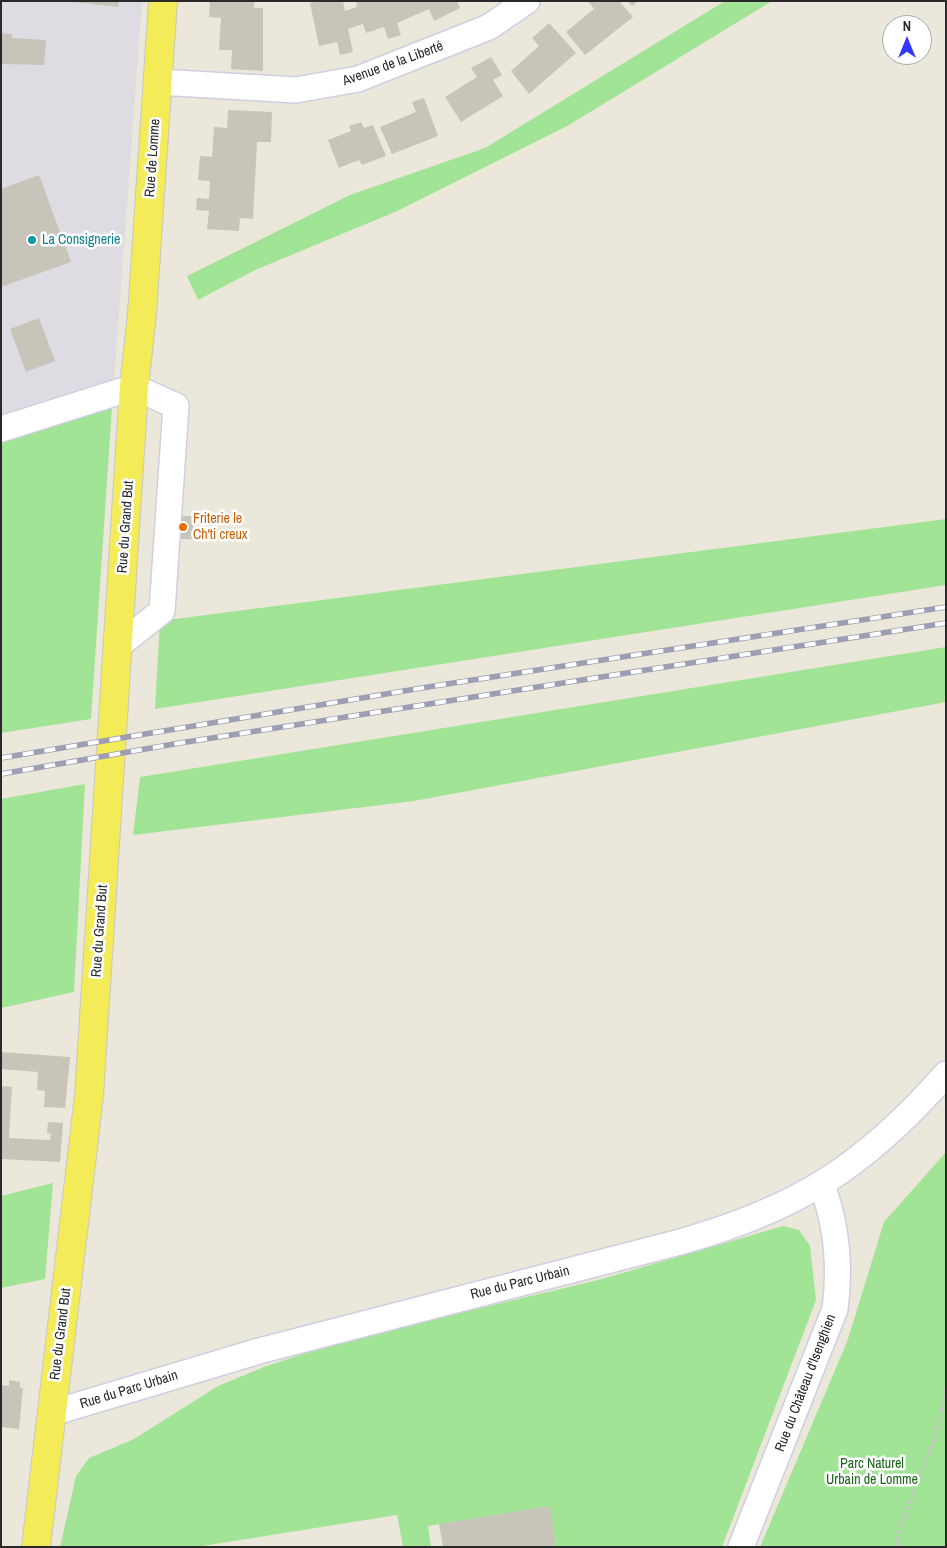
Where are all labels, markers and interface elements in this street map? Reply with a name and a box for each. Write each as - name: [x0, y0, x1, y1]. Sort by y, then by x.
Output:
- north arrow: [882, 15, 932, 65]
- text: N: [903, 17, 911, 35]
- street label: Avenue de la Liberté: [340, 38, 446, 90]
- street label: Rue de Lomme: [142, 118, 164, 198]
- place label: La Consignerie: [42, 232, 120, 248]
- marker: La Consignerie: [26, 234, 38, 246]
- street label: Rue du Grand But: [114, 480, 138, 574]
- place label: Friterie le Ch'ti creux: [193, 511, 248, 544]
- marker: Friterie le Ch'ti creux: [177, 521, 189, 533]
- street label: Rue du Grand But: [88, 884, 112, 978]
- street label: Rue du Parc Urbain: [469, 1263, 571, 1303]
- street label: Rue du Grand But: [47, 1287, 75, 1381]
- street label: Rue du Château d'Isenghien: [772, 1312, 840, 1454]
- street label: Rue du Parc Urbain: [78, 1367, 180, 1413]
- park label: Parc Naturel Urbain de Lomme: [826, 1456, 918, 1488]

